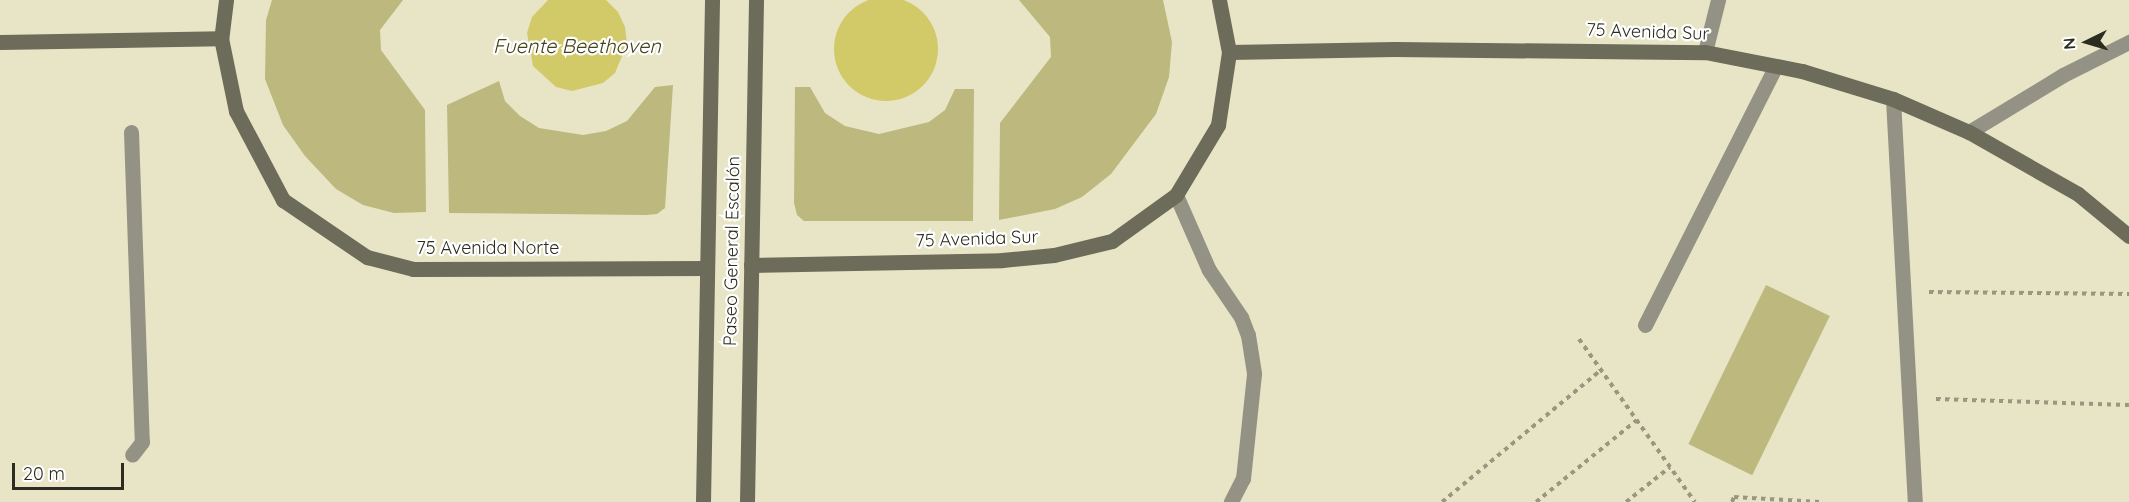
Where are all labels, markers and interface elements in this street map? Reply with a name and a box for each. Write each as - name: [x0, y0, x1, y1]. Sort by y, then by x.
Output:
- north arrow: [2057, 12, 2117, 72]
- street label: 75 Avenida Sur: [1586, 19, 1710, 45]
- water label: Fuente Beethoven: [493, 33, 661, 57]
- text: N: [2059, 37, 2080, 50]
- street label: Paseo General Escalón: [720, 156, 744, 346]
- street label: 75 Avenida Sur: [915, 226, 1039, 252]
- street label: 75 Avenida Norte: [417, 237, 559, 259]
- scale bar: [15, 451, 128, 489]
- text: 20 m: [23, 462, 65, 485]

